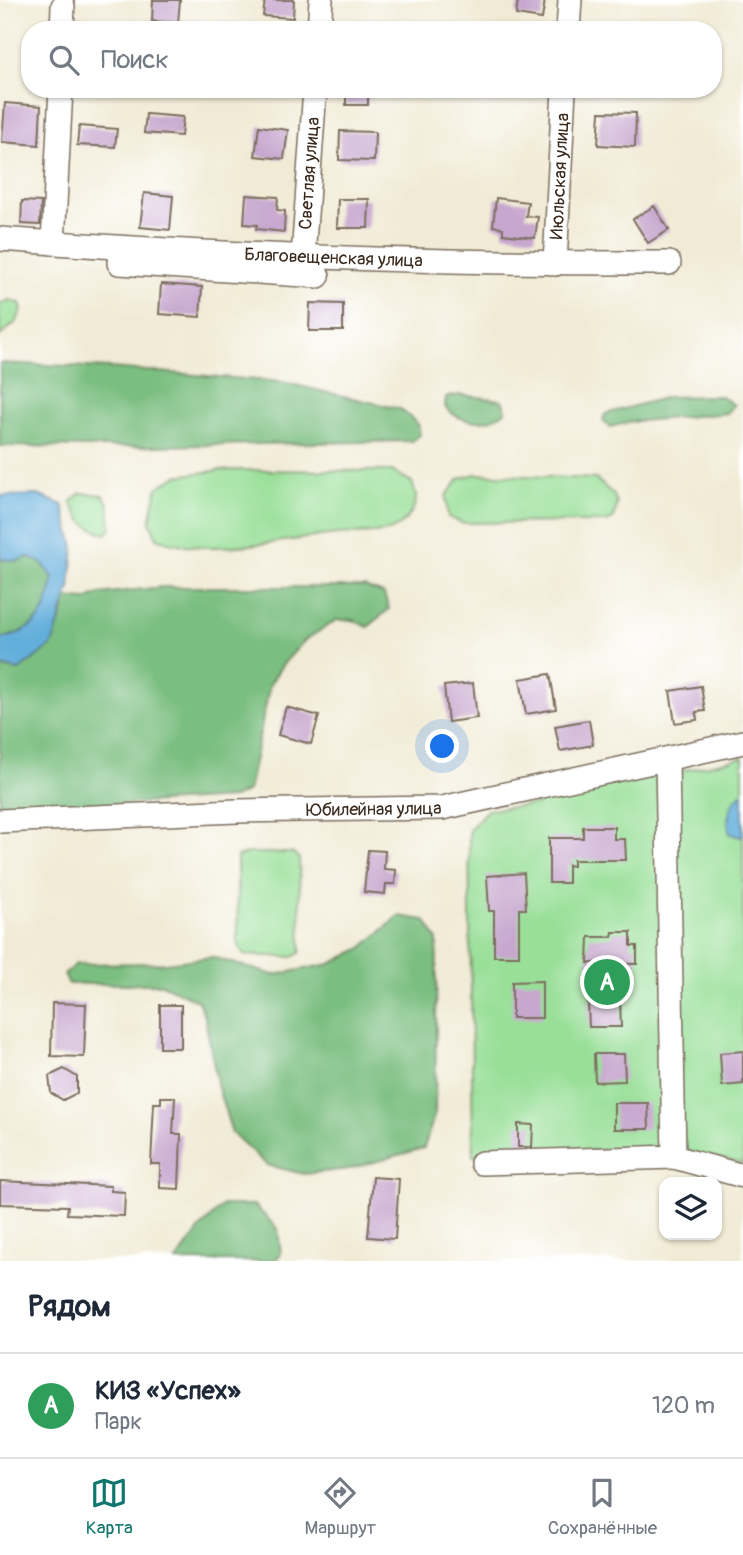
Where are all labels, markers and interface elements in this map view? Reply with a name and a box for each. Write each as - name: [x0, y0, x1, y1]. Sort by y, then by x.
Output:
- search box: [21, 21, 722, 98]
- icon: search: [45, 41, 83, 79]
- text: Поиск: [101, 44, 169, 76]
- street label: Июльская улица: [545, 112, 575, 240]
- street label: Светлая улица: [294, 116, 325, 230]
- street label: Благовещенская улица: [244, 243, 423, 272]
- your location: [425, 729, 459, 763]
- street label: Юбилейная улица: [306, 797, 442, 822]
- pin: A: [584, 956, 630, 1008]
- map controls: [659, 1177, 722, 1240]
- button: layers: [659, 1177, 722, 1240]
- text: Рядом: [28, 1288, 111, 1325]
- text: КИЗ «Успех»: [95, 1375, 241, 1407]
- text: A: [44, 1391, 58, 1420]
- text: 120 m: [652, 1391, 715, 1420]
- text: Парк: [95, 1407, 142, 1436]
- tab: Карта: [86, 1474, 133, 1540]
- tab: Маршрут: [305, 1474, 376, 1540]
- tab: Сохранённые: [548, 1474, 657, 1540]

